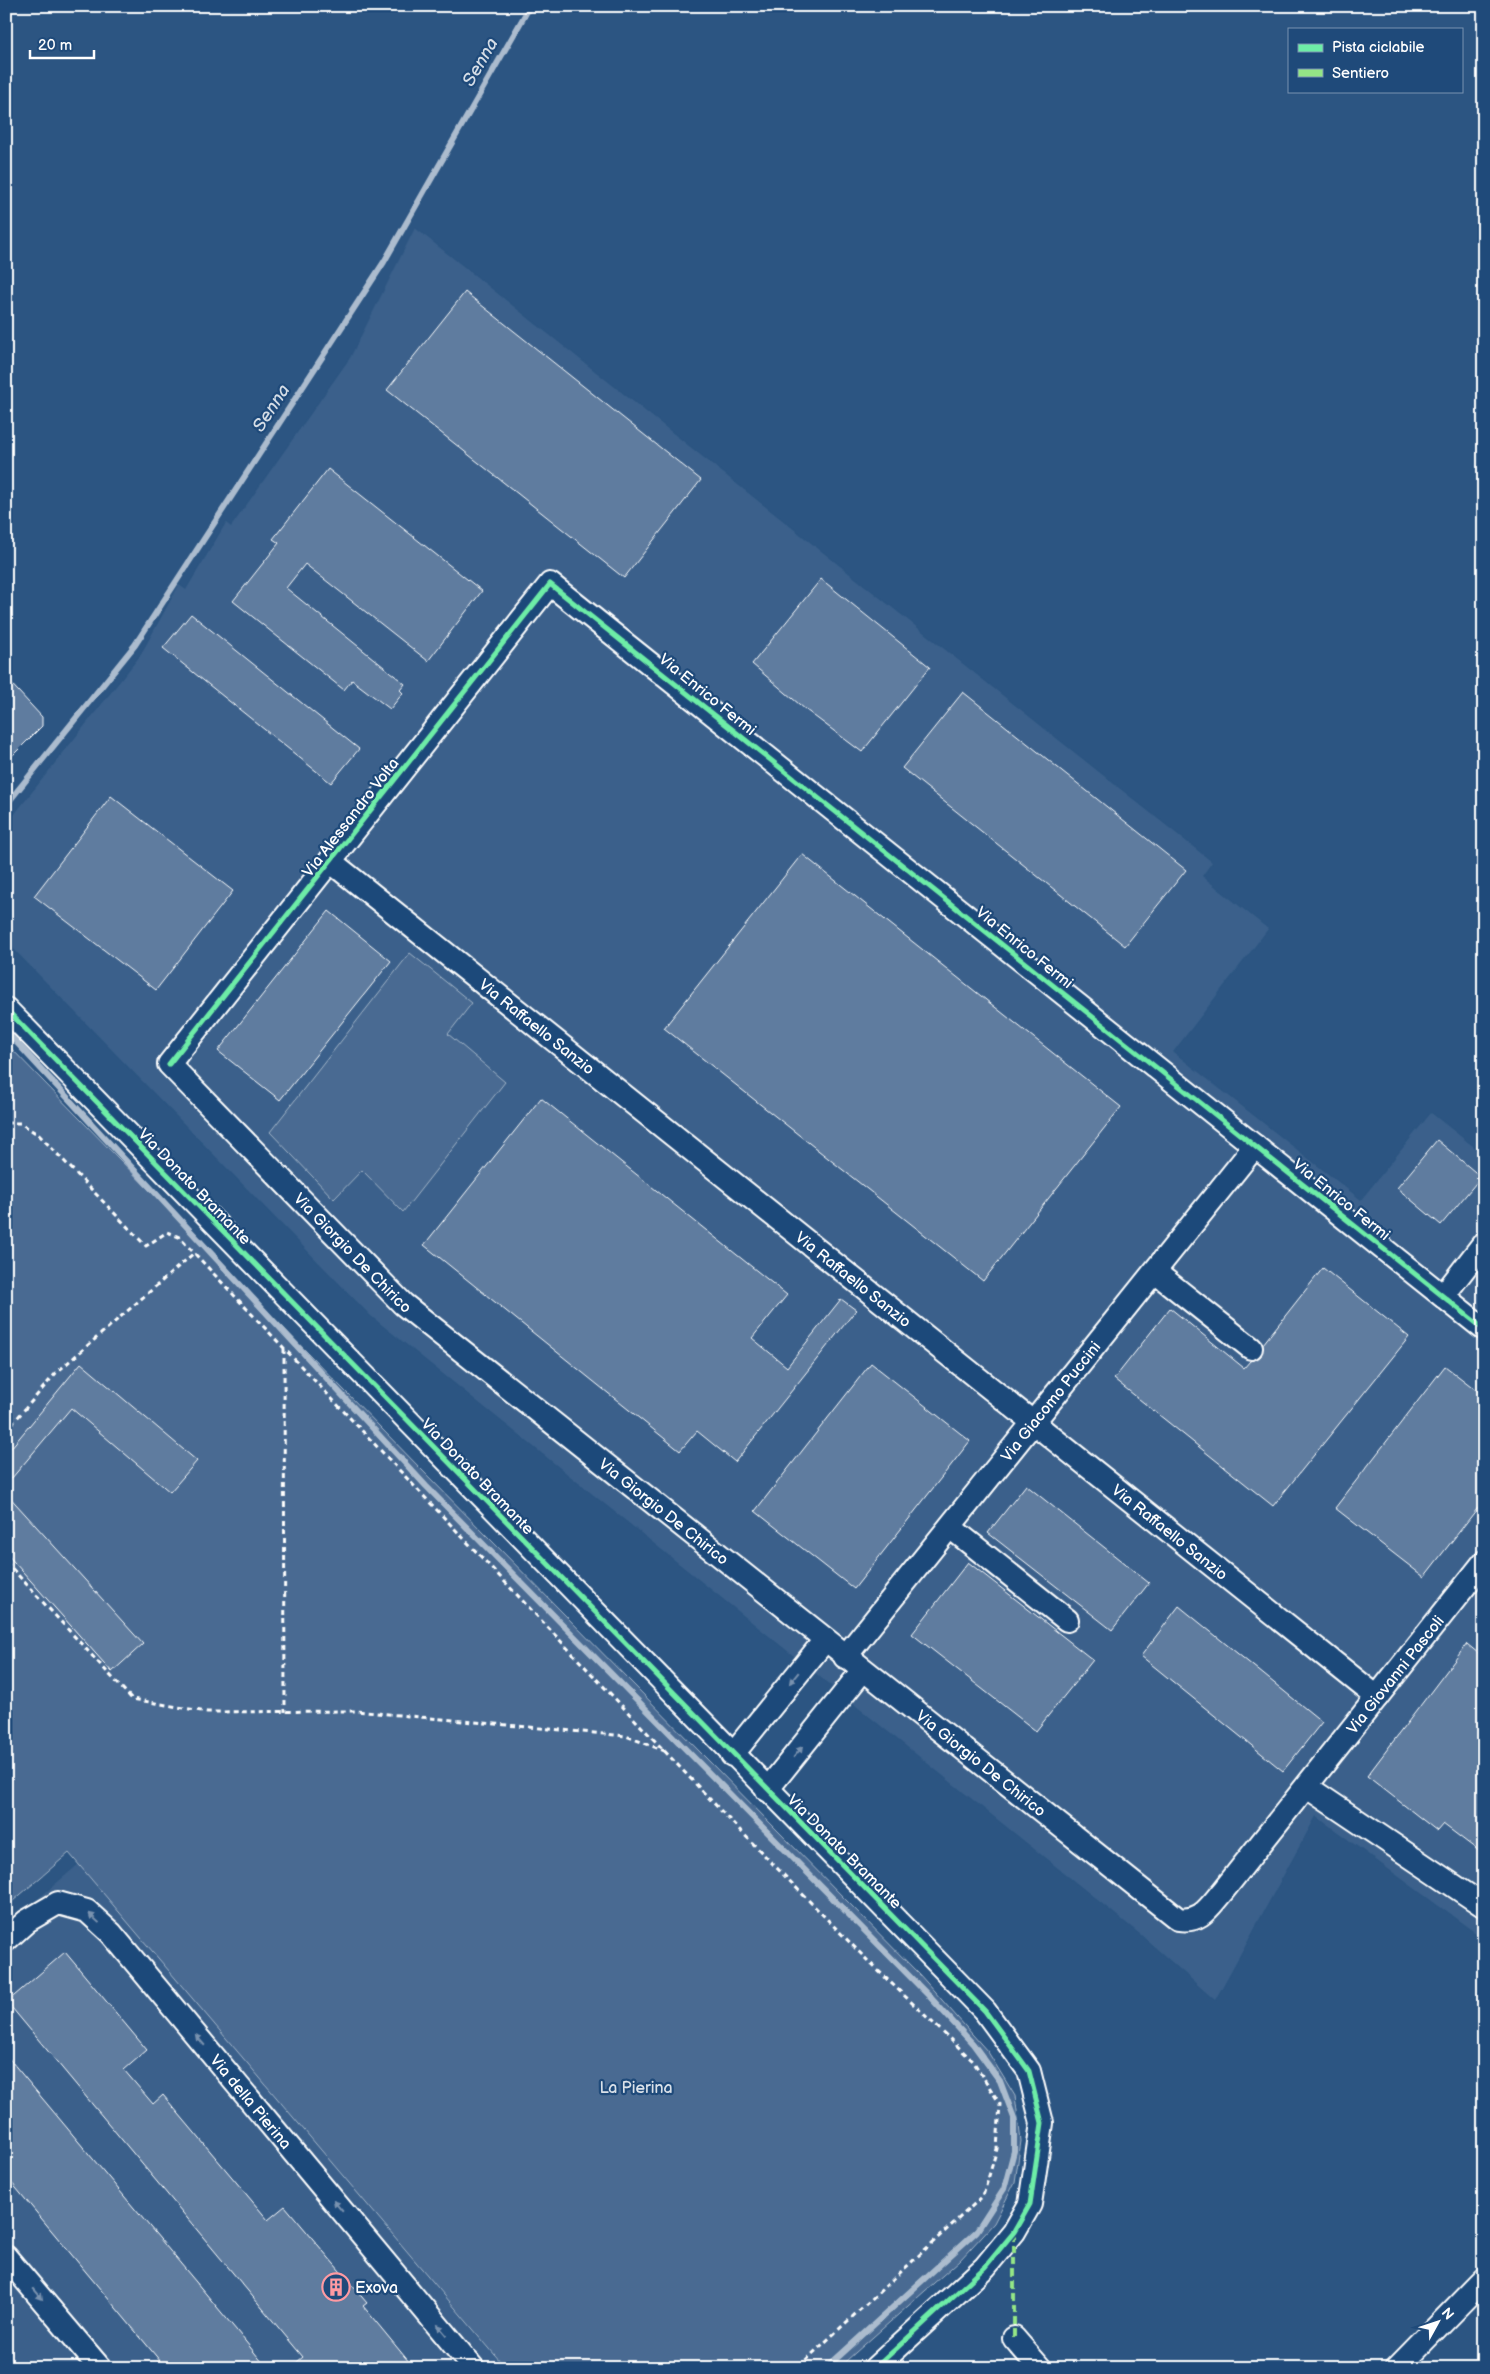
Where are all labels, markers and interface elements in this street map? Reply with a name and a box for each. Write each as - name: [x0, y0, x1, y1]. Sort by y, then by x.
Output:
- scale bar: [30, 28, 94, 60]
- legend: [1288, 28, 1462, 92]
- water label: Senna: [458, 34, 503, 90]
- text: 20 m: [38, 36, 72, 55]
- text: Pista ciclabile: [1332, 38, 1424, 57]
- text: Sentiero: [1332, 64, 1389, 83]
- water label: Senna: [248, 381, 295, 436]
- street label: Via Enrico Fermi: [655, 650, 759, 740]
- street label: Via Alessandro Volta: [299, 755, 404, 881]
- street label: Via Enrico Fermi: [972, 903, 1076, 993]
- street label: Via Raffaello Sanzio: [475, 976, 598, 1079]
- street label: Via Donato Bramante: [134, 1125, 255, 1249]
- street label: Via Enrico Fermi: [1289, 1155, 1393, 1245]
- street label: Via Giorgio De Chirico: [289, 1190, 415, 1318]
- street label: Via Raffaello Sanzio: [791, 1228, 914, 1332]
- street label: Via Giacomo Puccini: [998, 1338, 1105, 1466]
- street label: Via Donato Bramante: [417, 1415, 538, 1539]
- street label: Via Giorgio De Chirico: [594, 1455, 732, 1570]
- street label: Via Raffaello Sanzio: [1107, 1481, 1231, 1585]
- street label: Via Giovanni Pascoli: [1343, 1612, 1449, 1738]
- one-way arrow: [789, 1671, 800, 1684]
- street label: Via Giorgio De Chirico: [912, 1707, 1049, 1821]
- one-way arrow: [792, 1746, 803, 1759]
- street label: Via Donato Bramante: [783, 1791, 906, 1914]
- one-way arrow: [88, 1912, 100, 1924]
- one-way arrow: [195, 2034, 206, 2047]
- street label: Via della Pierina: [205, 2051, 295, 2154]
- park label: La Pierina: [600, 2079, 673, 2098]
- one-way arrow: [332, 2199, 343, 2212]
- building icon: Exova: [321, 2272, 351, 2302]
- place label: Exova: [355, 2279, 398, 2298]
- one-way arrow: [32, 2288, 44, 2300]
- north arrow: [1412, 2296, 1462, 2346]
- text: N: [1438, 2304, 1457, 2323]
- one-way arrow: [436, 2325, 448, 2337]

